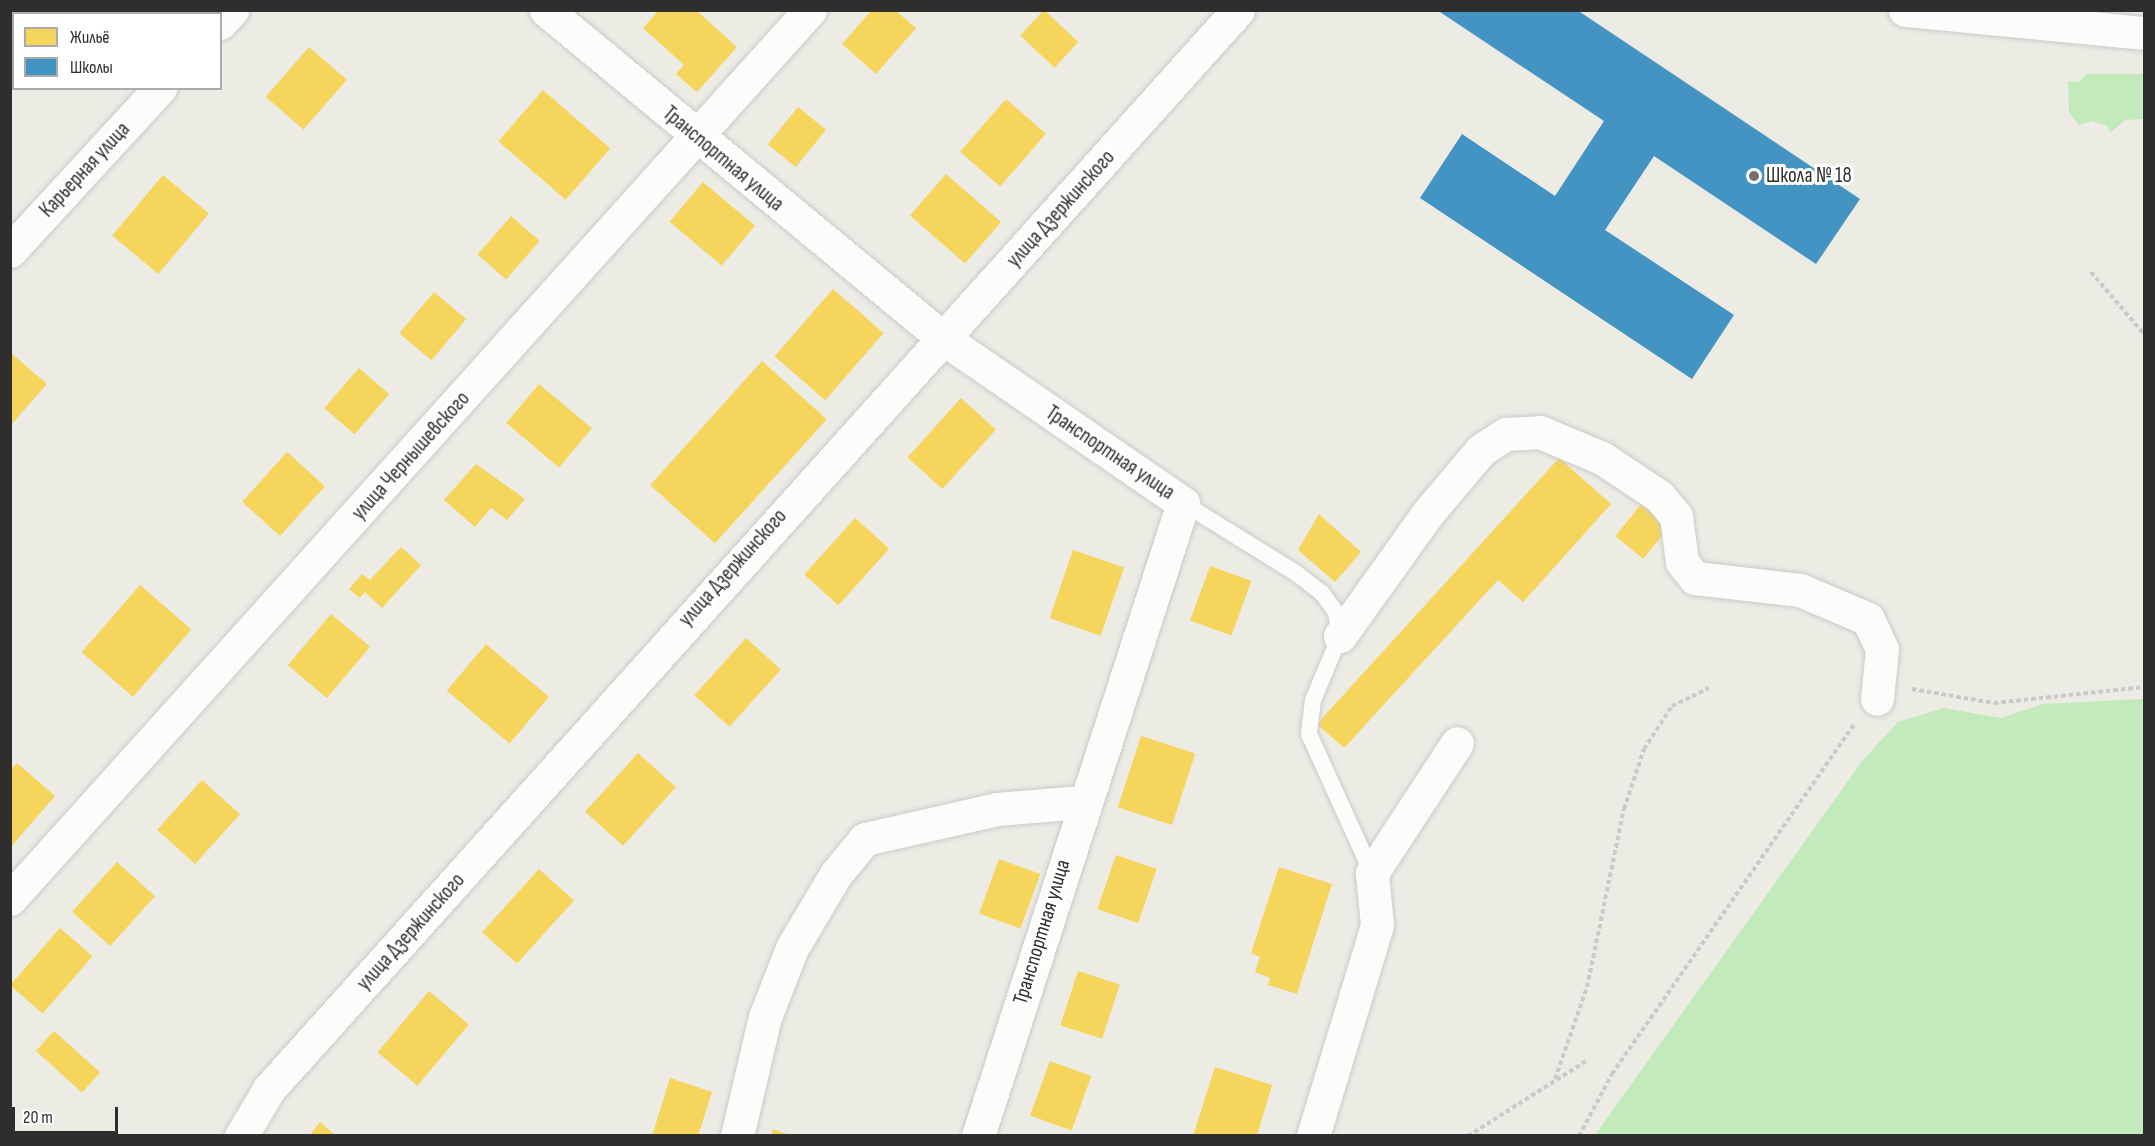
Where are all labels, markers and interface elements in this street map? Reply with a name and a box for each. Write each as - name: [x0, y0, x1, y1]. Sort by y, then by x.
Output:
- legend: [12, 12, 222, 90]
- text: Жильё: [70, 27, 110, 48]
- text: Школы: [70, 57, 113, 78]
- street label: Транспортная улица: [657, 101, 789, 217]
- street label: Карьерная улица: [35, 117, 135, 223]
- street label: улица Дзержинского: [1002, 145, 1120, 273]
- place label: Школа № 18: [1766, 163, 1852, 189]
- marker: Школа № 18: [1747, 169, 1761, 183]
- street label: улица Чернышевского: [347, 387, 475, 525]
- street label: Транспортная улица: [1041, 401, 1179, 505]
- street label: улица Дзержинского: [674, 504, 792, 632]
- street label: Транспортная улица: [1008, 857, 1076, 1007]
- street label: улица Дзержинского: [352, 868, 470, 996]
- scale bar: [15, 1095, 122, 1133]
- text: 20 m: [23, 1107, 53, 1128]

